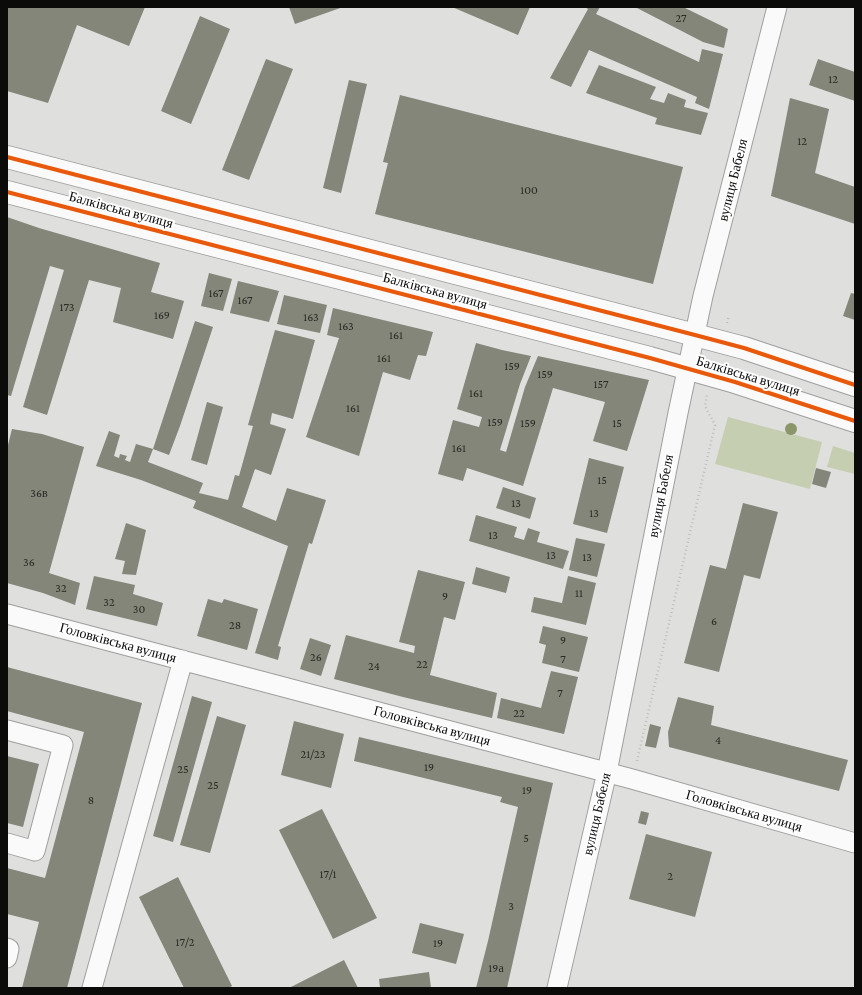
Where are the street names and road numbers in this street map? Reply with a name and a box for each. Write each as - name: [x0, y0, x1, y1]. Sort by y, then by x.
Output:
- street label: вулиця Бабеля: [715, 137, 751, 223]
- street label: Балківська вулиця: [67, 188, 175, 232]
- street label: Балківська вулиця: [381, 269, 489, 313]
- street label: Балківська вулиця: [694, 352, 802, 400]
- street label: вулиця Бабеля: [645, 453, 677, 539]
- street label: Головківська вулиця: [58, 619, 178, 667]
- street label: Головківська вулиця: [372, 702, 492, 750]
- street label: вулиця Бабеля: [579, 771, 615, 857]
- street label: Головківська вулиця: [684, 786, 804, 836]

